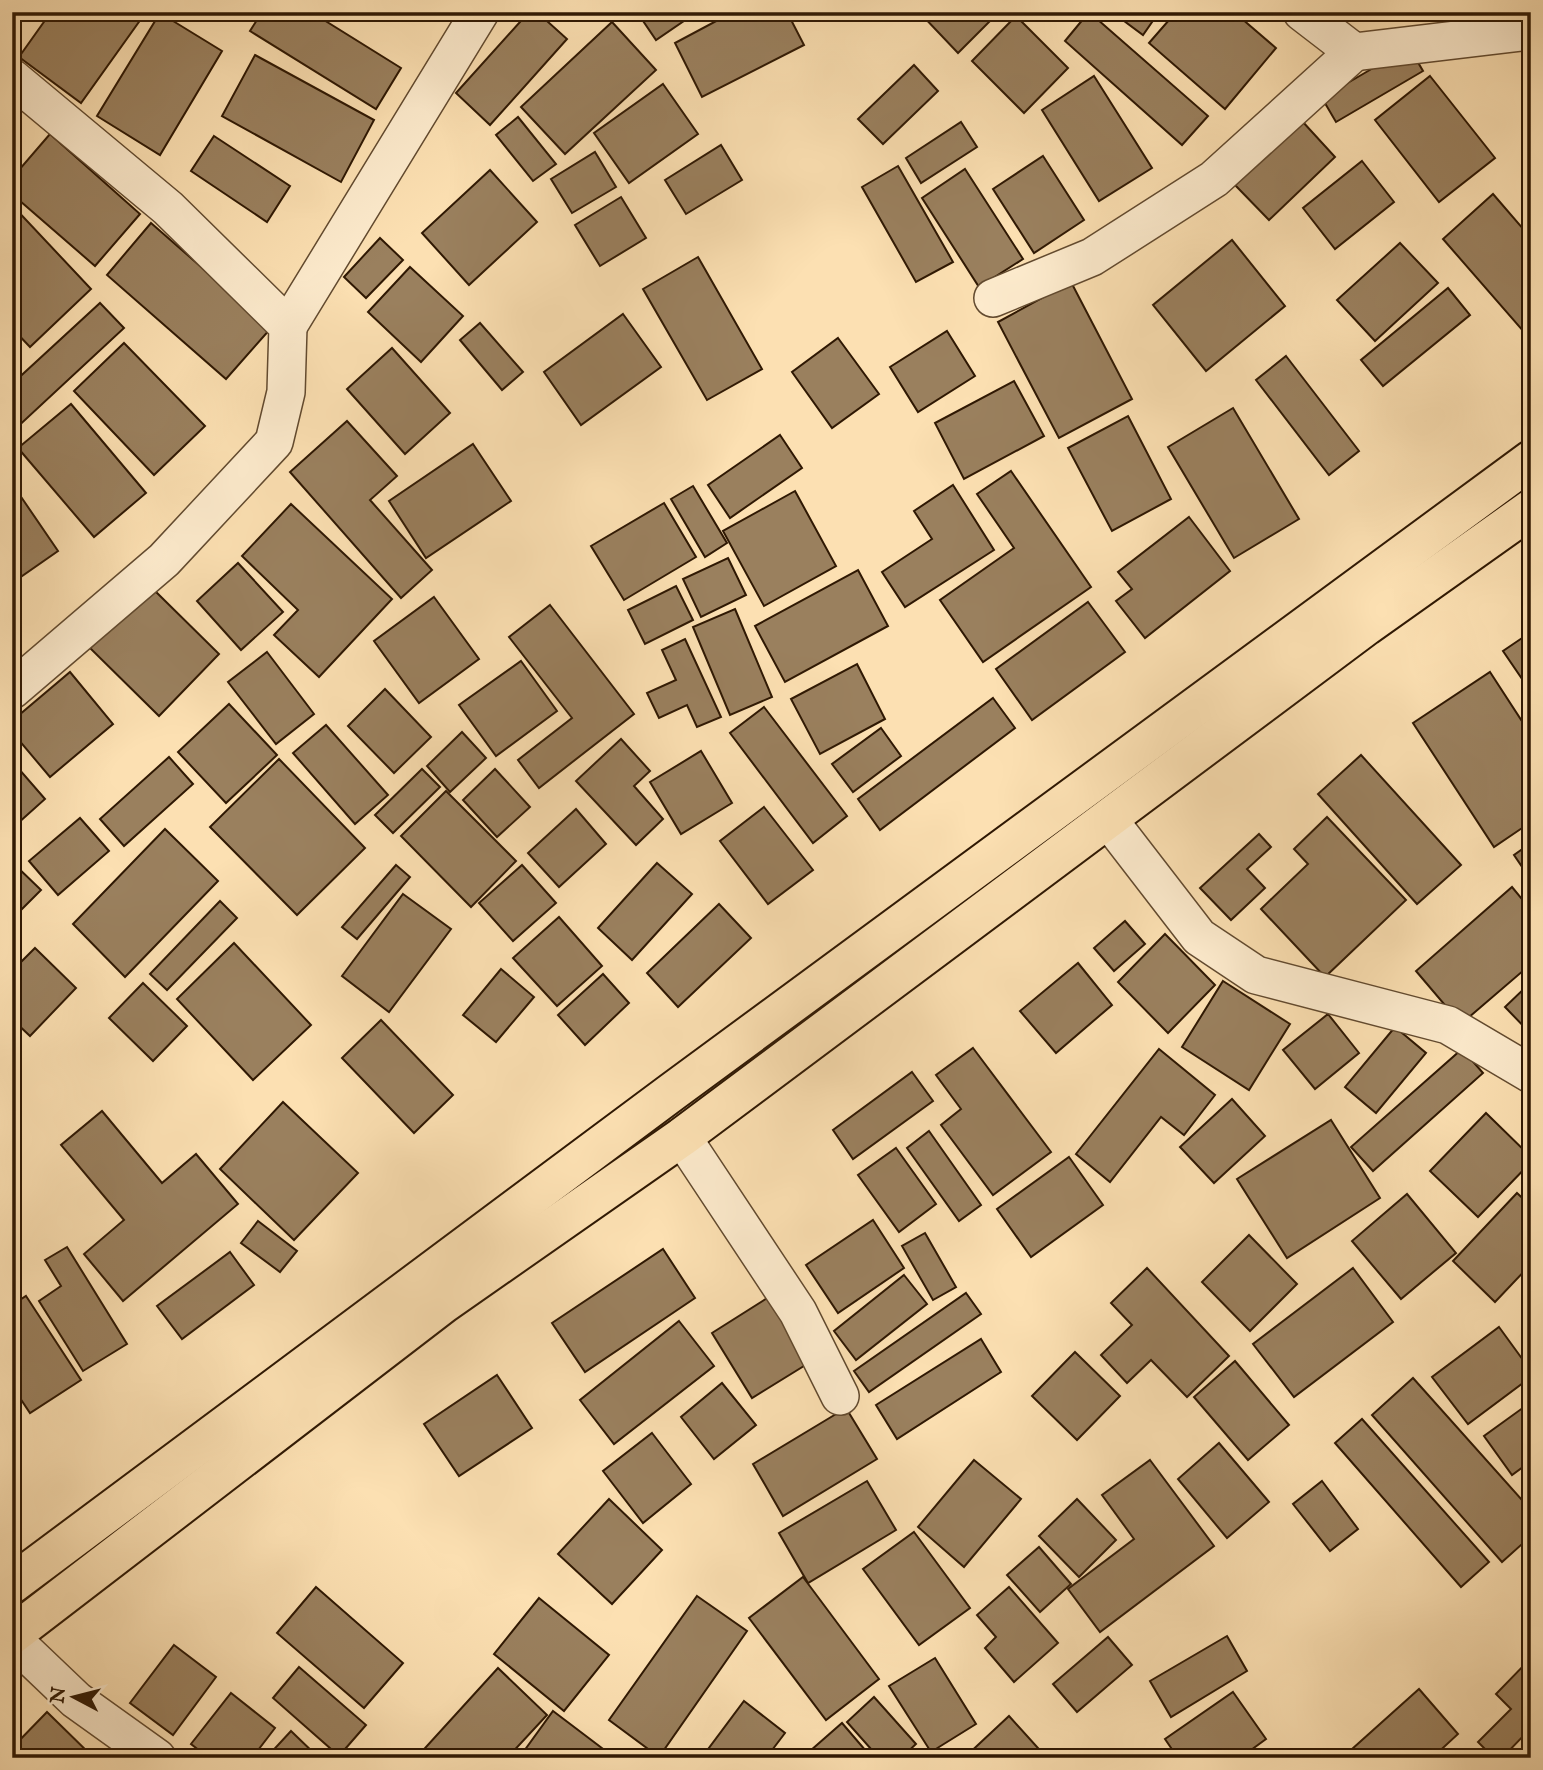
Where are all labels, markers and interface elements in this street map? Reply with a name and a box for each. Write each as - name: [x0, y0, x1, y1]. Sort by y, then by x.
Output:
- north arrow: [38, 1662, 108, 1732]
- text: N: [46, 1685, 72, 1706]

